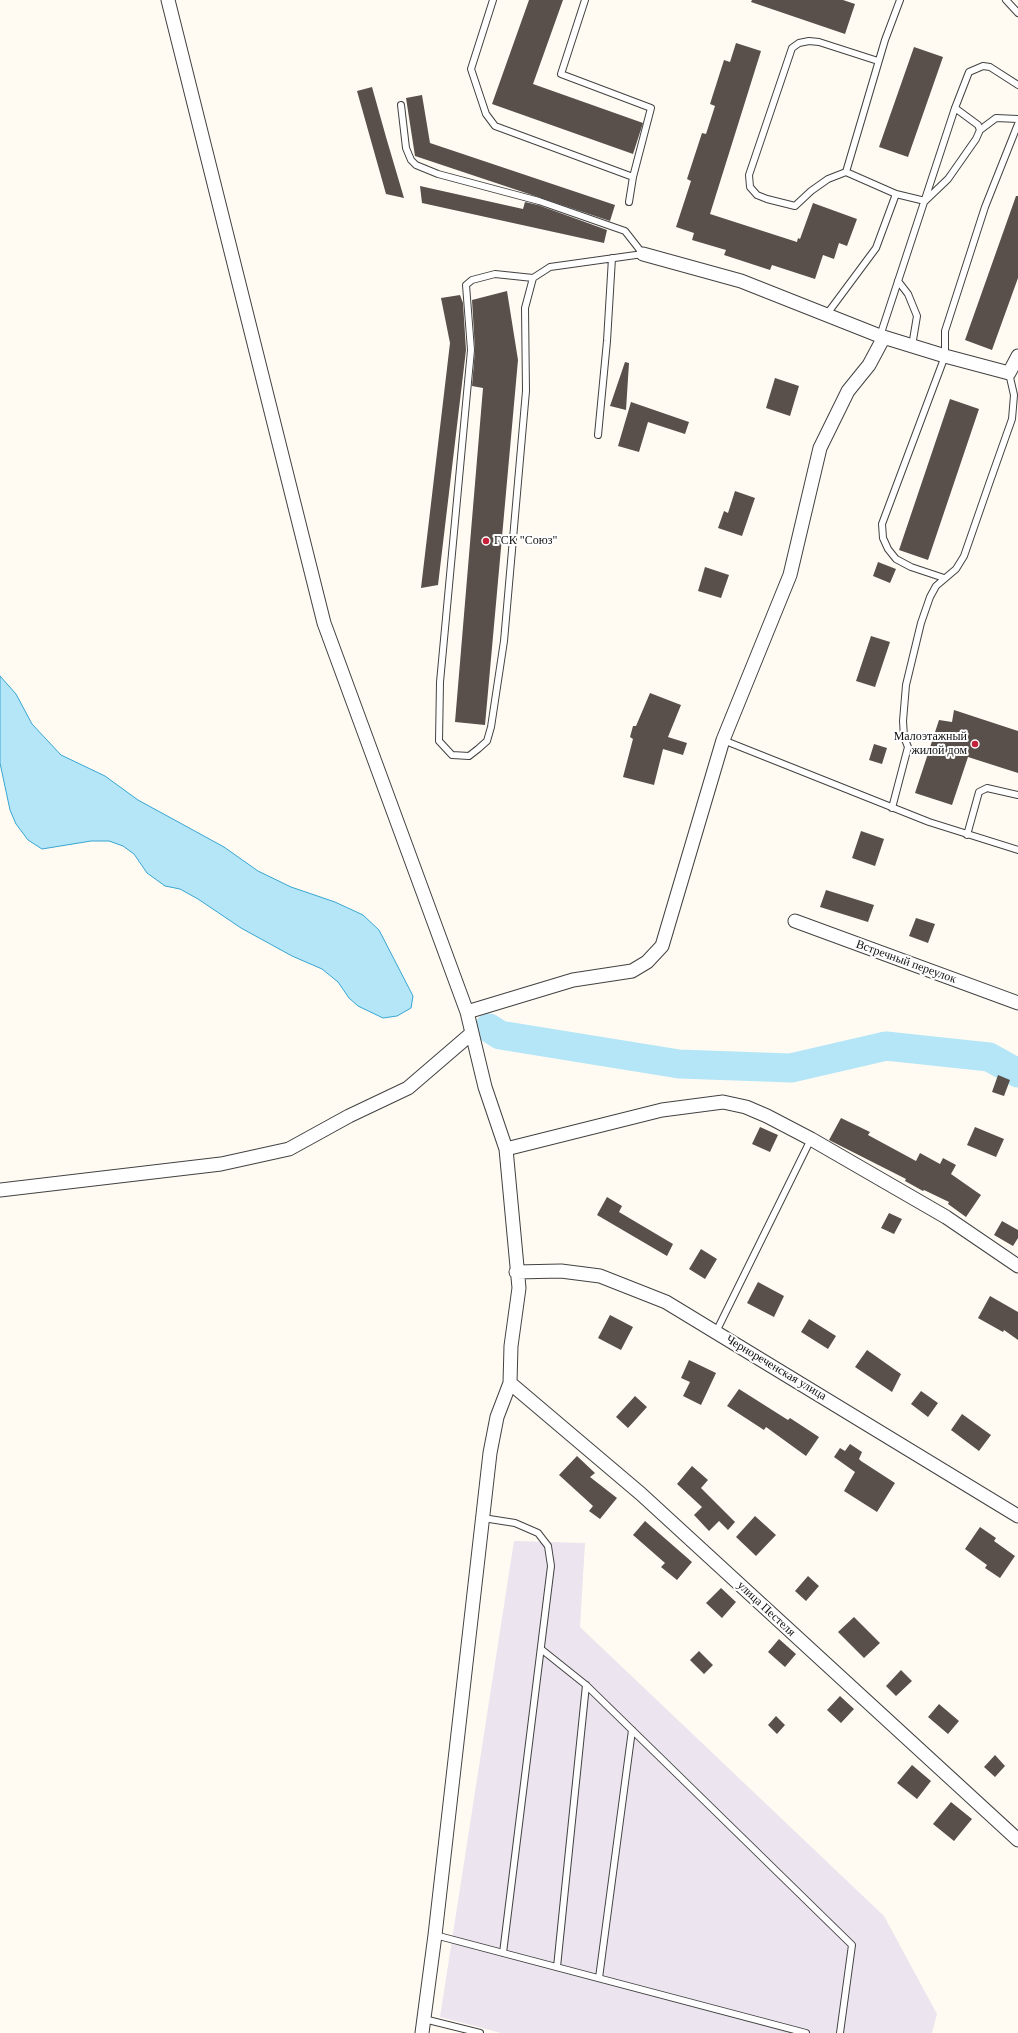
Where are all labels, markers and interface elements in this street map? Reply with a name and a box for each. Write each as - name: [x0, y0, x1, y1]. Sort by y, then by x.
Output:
- place label: ГСК "Союз": [494, 534, 557, 548]
- marker: ГСК "Союз": [481, 536, 491, 546]
- place label: Малоэтажный жилой дом: [894, 730, 967, 758]
- marker: Малоэтажный жилой дом: [970, 739, 980, 749]
- street label: Встречный переулок: [854, 937, 958, 987]
- street label: Чернореченская улица: [723, 1332, 829, 1404]
- street label: улица Пестеля: [734, 1578, 798, 1640]

